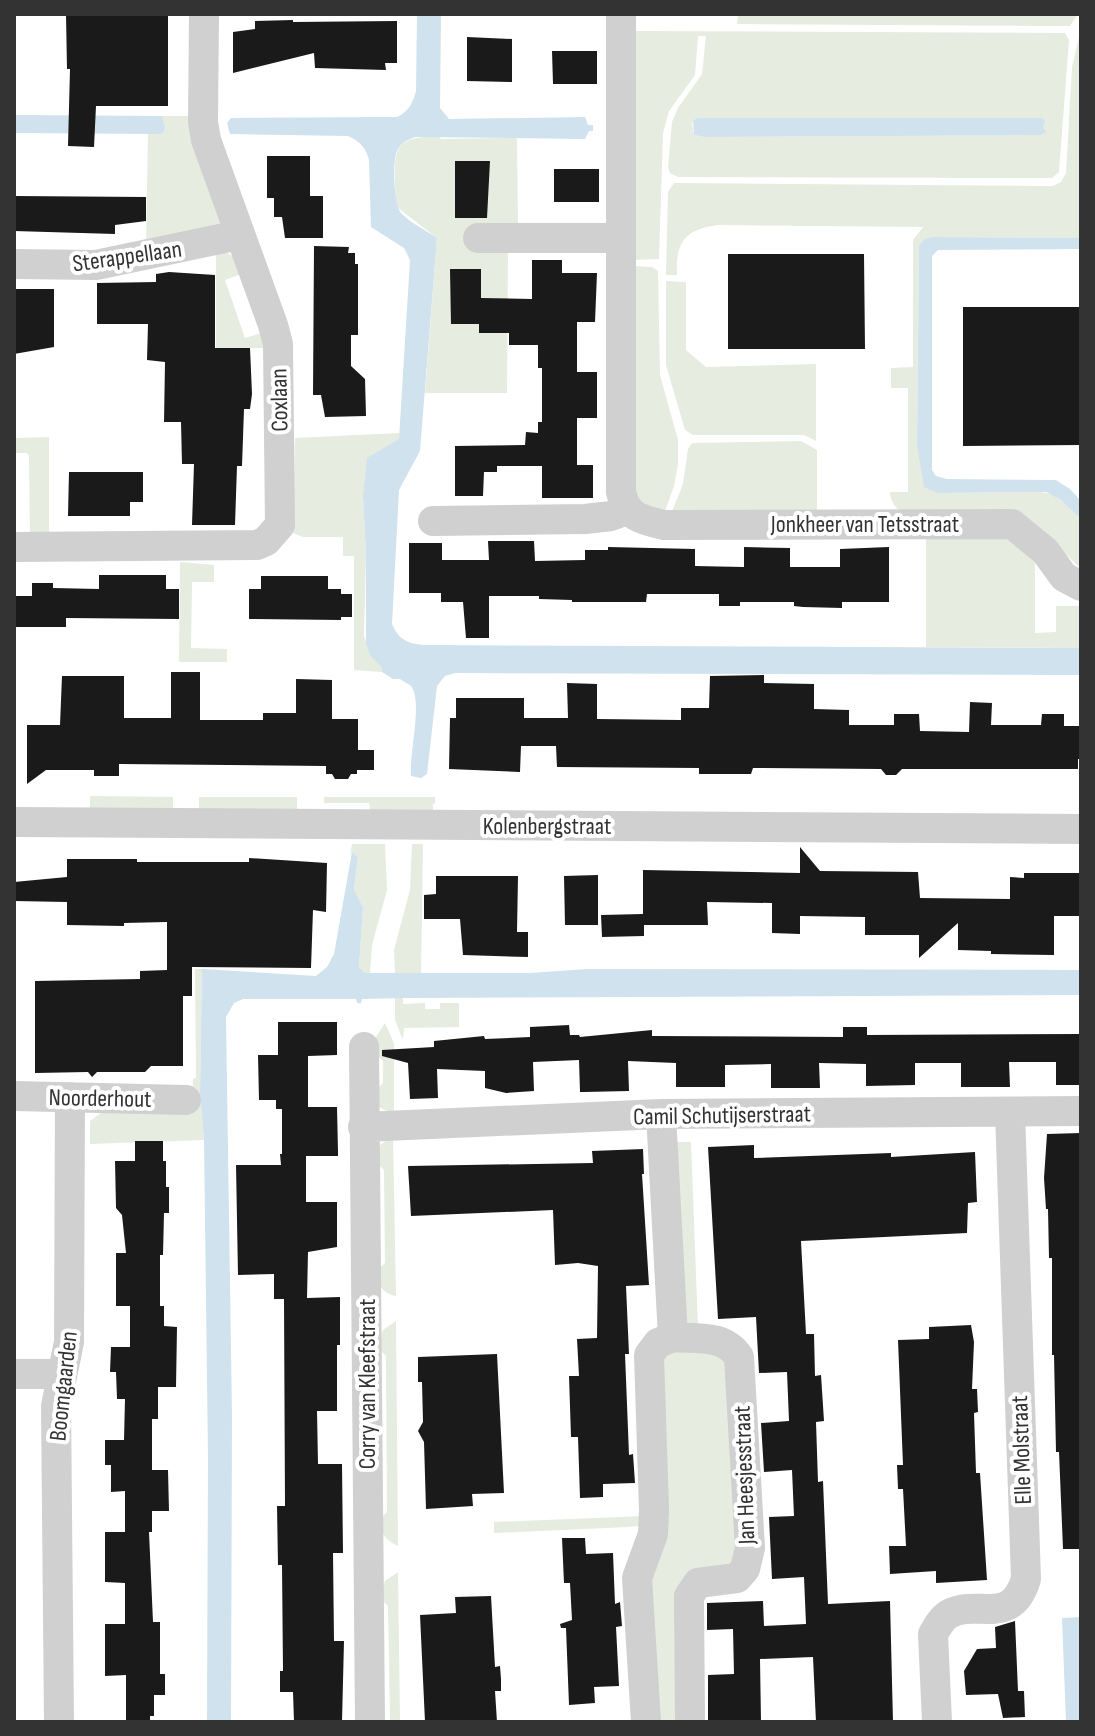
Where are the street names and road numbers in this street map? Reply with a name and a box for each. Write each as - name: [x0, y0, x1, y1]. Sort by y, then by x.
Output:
- street label: Sterappellaan: [71, 234, 184, 279]
- street label: Coxlaan: [264, 368, 295, 432]
- street label: Jonkheer van Tetsstraat: [770, 510, 959, 539]
- street label: Kolenbergstraat: [483, 812, 611, 841]
- street label: Noorderhout: [48, 1083, 152, 1114]
- street label: Camil Schutijserstraat: [633, 1099, 811, 1132]
- street label: Corry van Kleefstraat: [353, 1299, 382, 1469]
- street label: Boomgaarden: [43, 1330, 84, 1442]
- street label: Elle Molstraat: [1005, 1395, 1038, 1505]
- street label: Jan Heesjesstraat: [728, 1405, 761, 1546]

